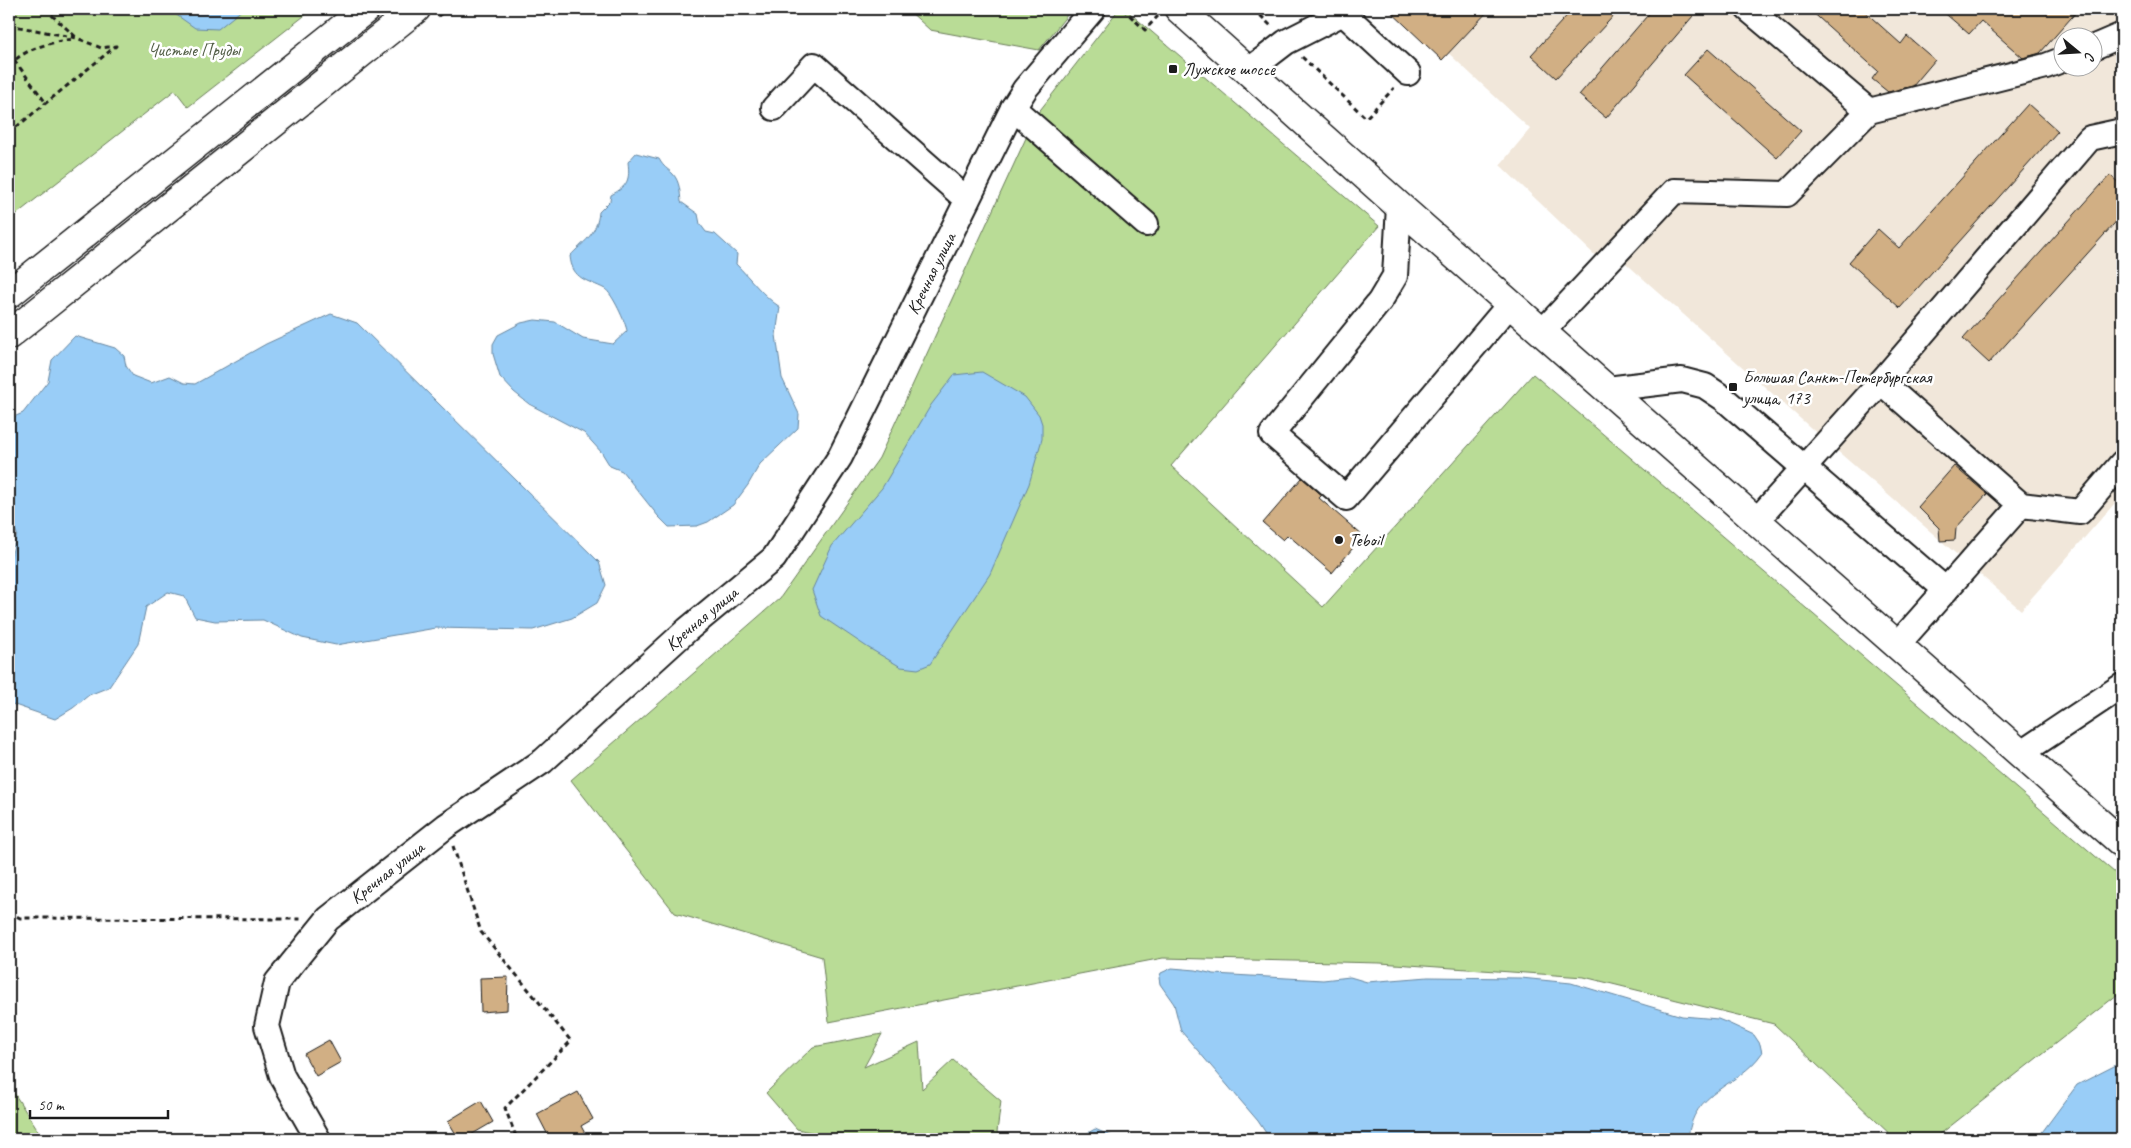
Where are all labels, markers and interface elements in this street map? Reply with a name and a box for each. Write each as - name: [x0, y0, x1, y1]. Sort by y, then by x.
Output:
- north arrow: [2054, 28, 2104, 78]
- park label: Чистые Пруды: [148, 39, 242, 61]
- text: С: [2080, 50, 2099, 64]
- place label: Лужское шоссе: [1183, 58, 1276, 80]
- marker: Лужское шоссе: [1167, 63, 1179, 75]
- street label: Кречная улица: [902, 228, 961, 318]
- place label: Большая Санкт-Петербургская улица, 173: [1742, 366, 1933, 409]
- marker: Большая Санкт-Петербургская улица, 173: [1727, 381, 1739, 393]
- place label: Teboil: [1349, 529, 1385, 551]
- marker: Teboil: [1333, 534, 1345, 546]
- street label: Кречная улица: [661, 581, 743, 655]
- street label: Кречная улица: [345, 836, 430, 908]
- scale bar: [30, 1088, 168, 1120]
- text: 50 m: [38, 1096, 65, 1115]

